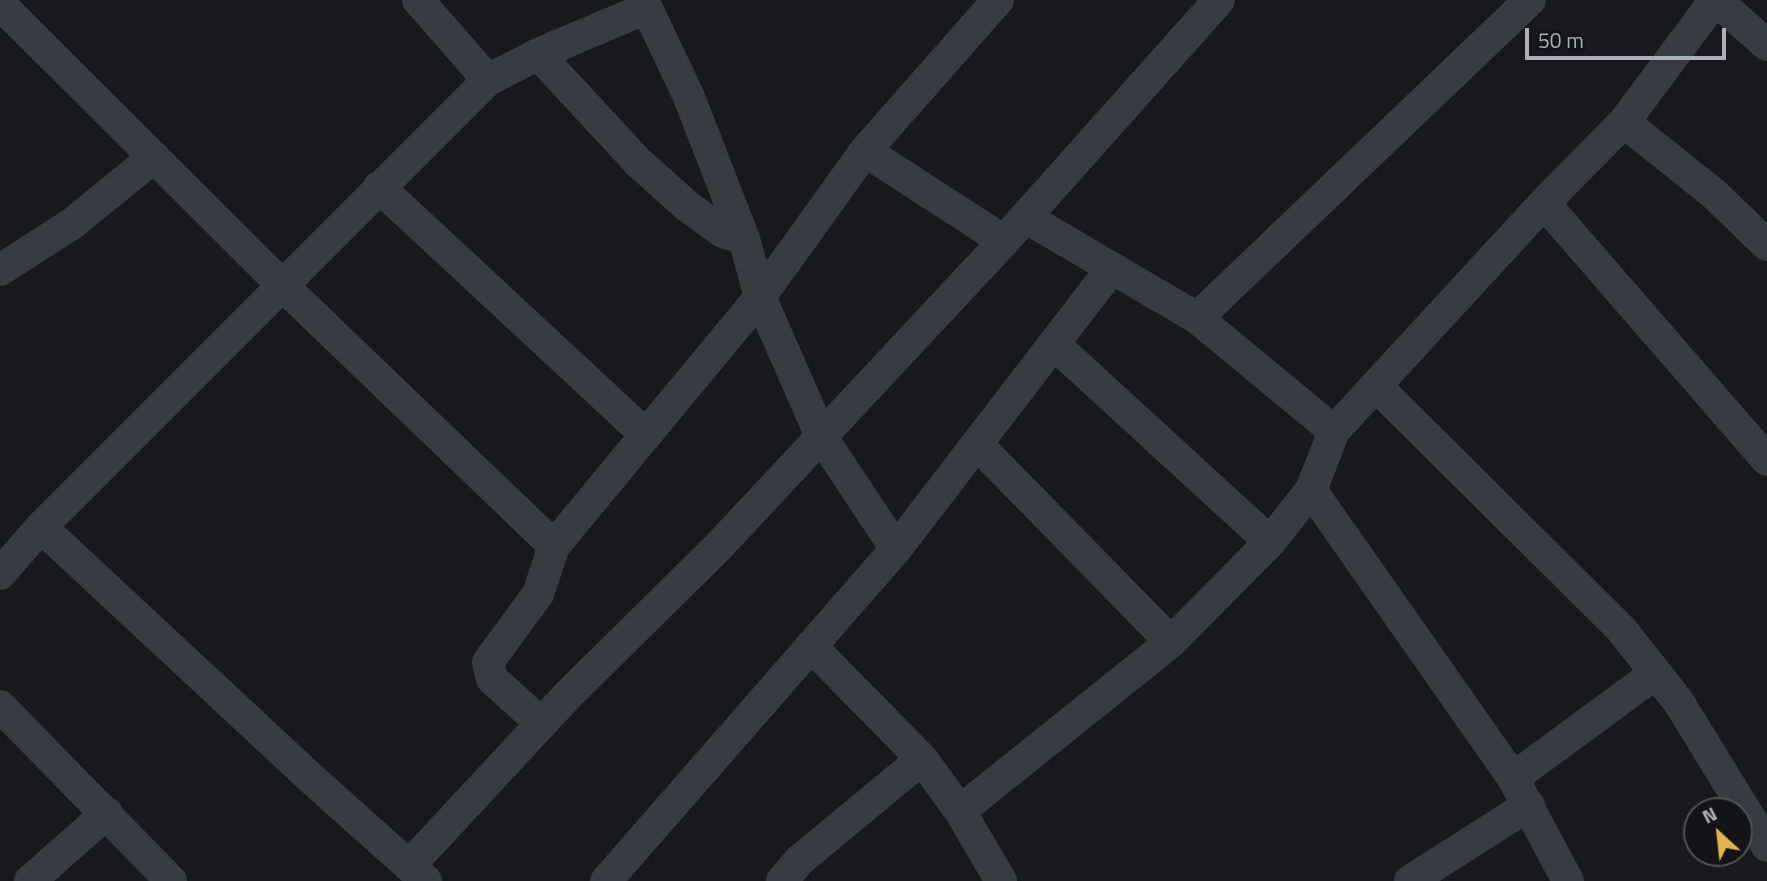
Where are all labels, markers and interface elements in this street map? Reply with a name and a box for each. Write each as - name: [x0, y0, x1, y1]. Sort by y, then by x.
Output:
- scale bar: [1529, 14, 1730, 58]
- text: 50 m: [1538, 24, 1584, 56]
- north arrow: [1683, 797, 1753, 867]
- text: N: [1697, 799, 1722, 831]

